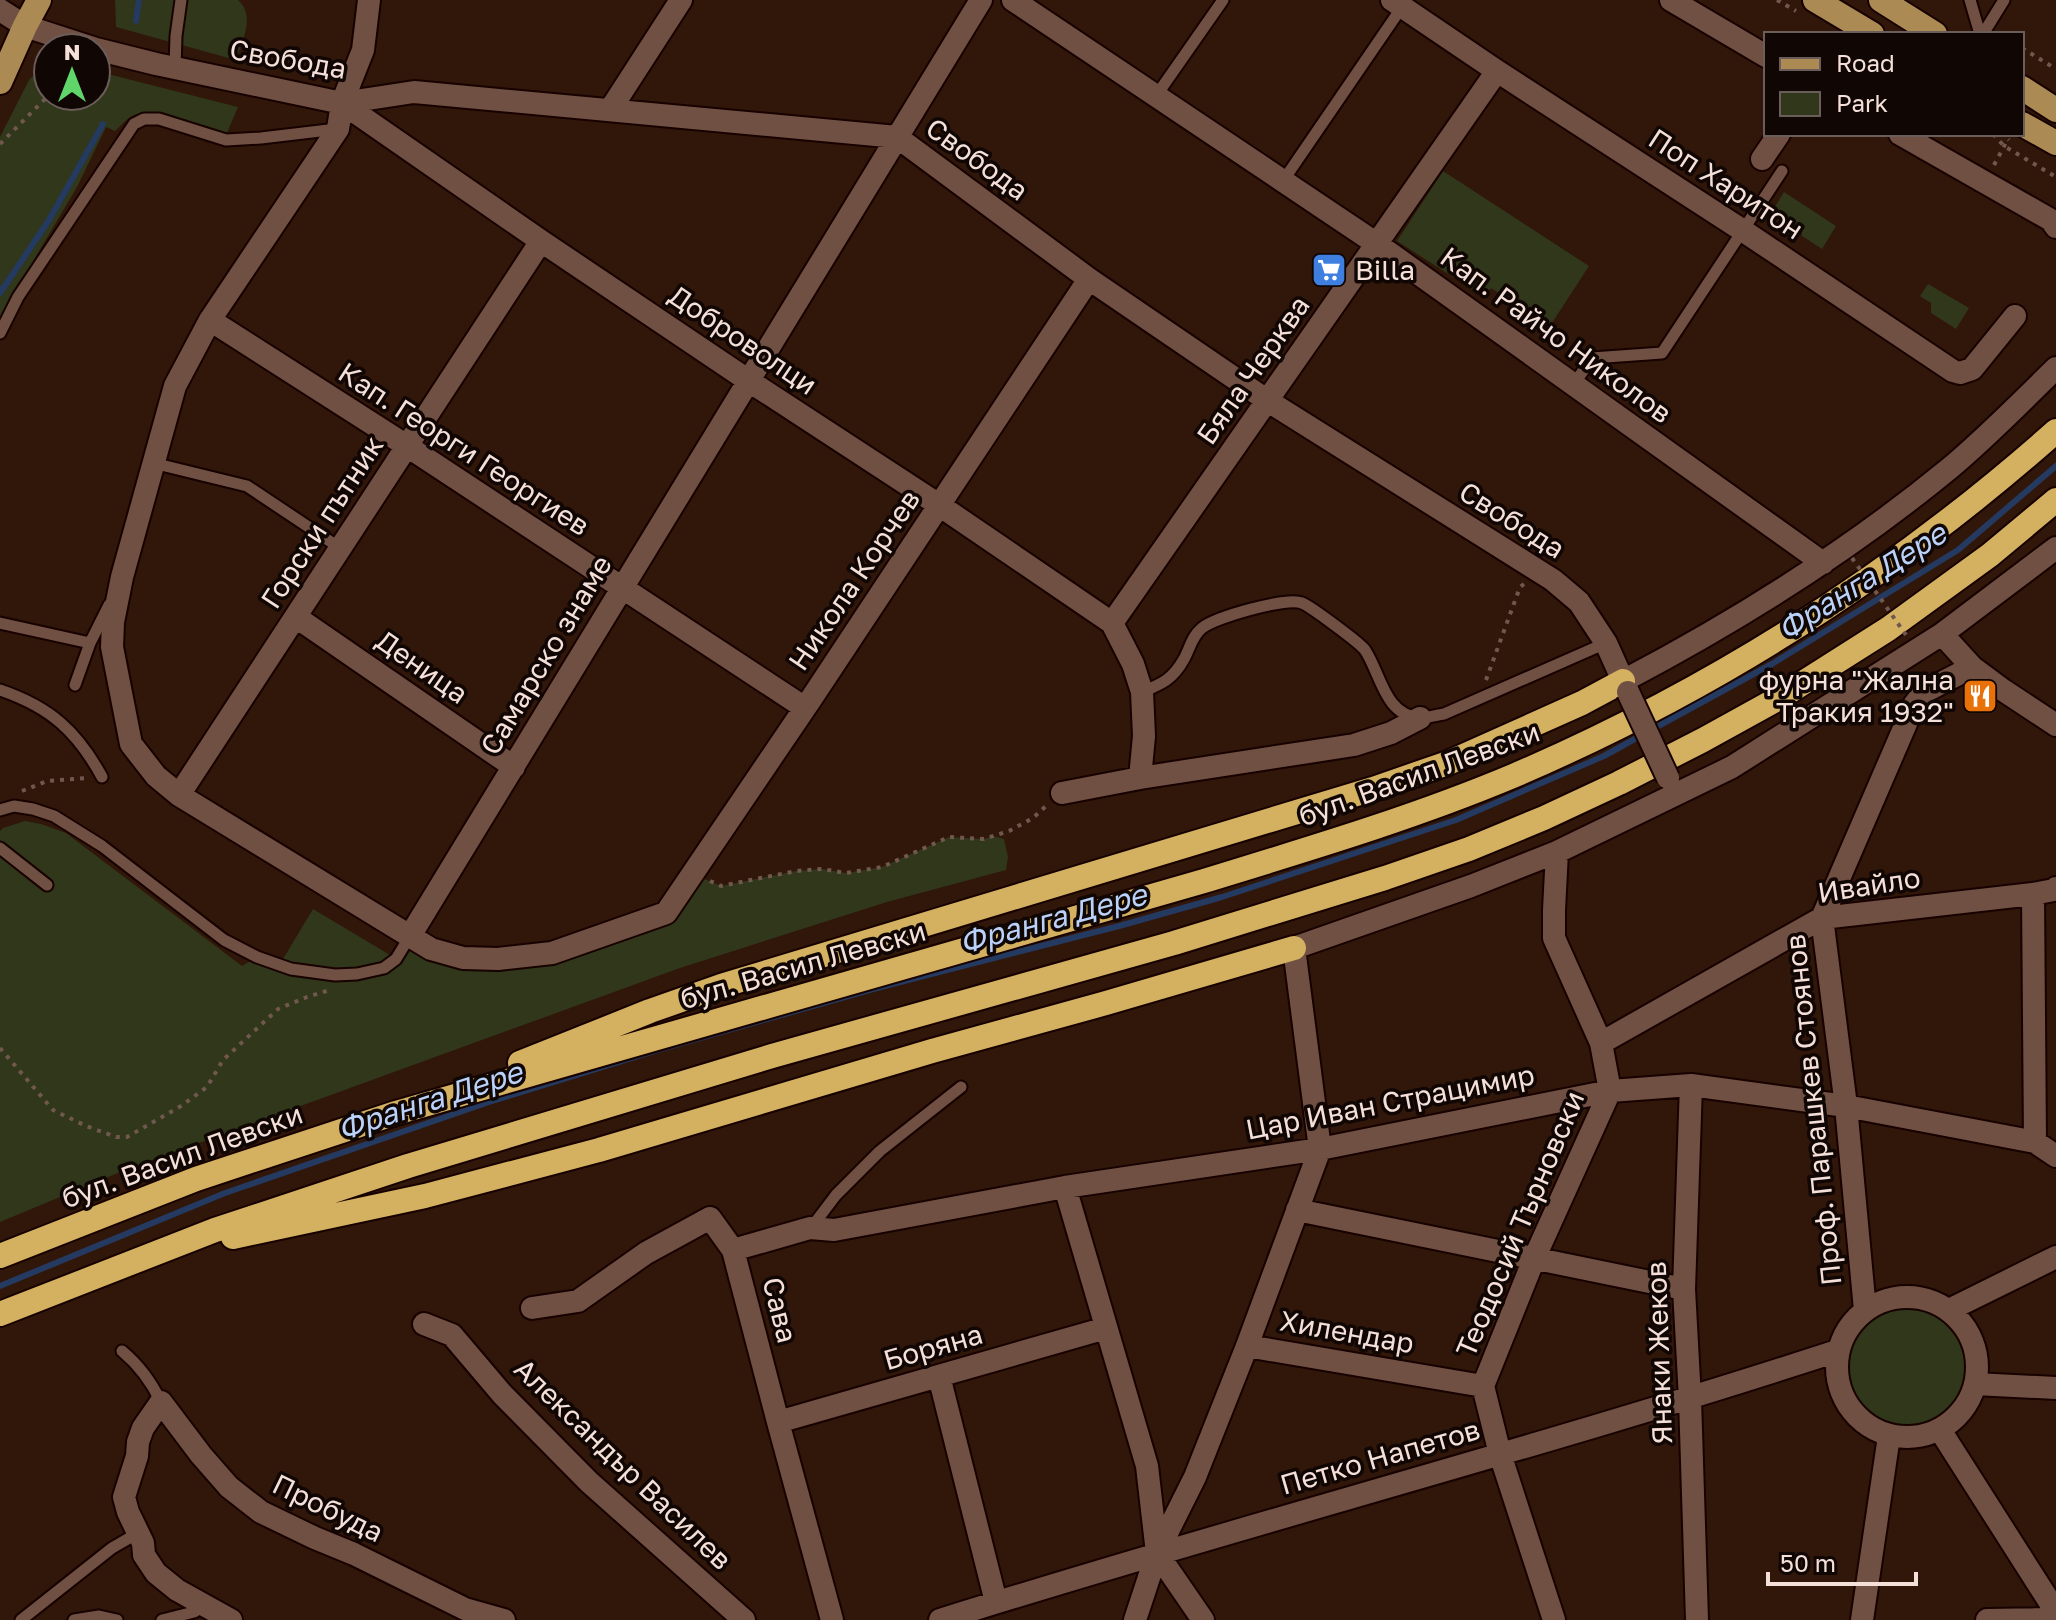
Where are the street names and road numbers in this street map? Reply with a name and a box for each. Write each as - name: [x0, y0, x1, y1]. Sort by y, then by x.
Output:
- street label: Свобода: [227, 32, 349, 85]
- street label: Свобода: [920, 111, 1035, 207]
- street label: Поп Харитон: [1643, 121, 1810, 246]
- street label: Кап. Райчо Николов: [1434, 240, 1678, 429]
- street label: Доброволци: [663, 278, 823, 401]
- street label: Бяла Черква: [1189, 289, 1316, 450]
- street label: Кап. Георги Георгиев: [333, 355, 596, 542]
- street label: Горски пътник: [254, 430, 389, 614]
- street label: Свобода: [1454, 474, 1571, 565]
- street label: Никола Корчев: [781, 483, 926, 676]
- street label: Самарско знаме: [473, 549, 618, 760]
- street label: Деница: [370, 623, 474, 710]
- street label: бул. Васил Левски: [1294, 715, 1544, 832]
- street label: Ивайло: [1815, 860, 1922, 909]
- street label: бул. Васил Левски: [676, 914, 929, 1015]
- street label: Проф. Парашкев Стоянов: [1778, 933, 1847, 1287]
- street label: Цар Иван Страцимир: [1243, 1057, 1537, 1146]
- street label: Теодосий Търновски: [1449, 1086, 1590, 1362]
- street label: бул. Васил Левски: [57, 1097, 307, 1214]
- street label: Янаки Жеков: [1639, 1261, 1678, 1445]
- street label: Сава: [756, 1274, 805, 1346]
- street label: Хилендар: [1277, 1303, 1417, 1360]
- street label: Боряна: [880, 1317, 986, 1376]
- street label: Александър Василев: [508, 1351, 739, 1576]
- street label: Петко Напетов: [1276, 1412, 1483, 1501]
- street label: Прoбудa: [268, 1467, 389, 1548]

